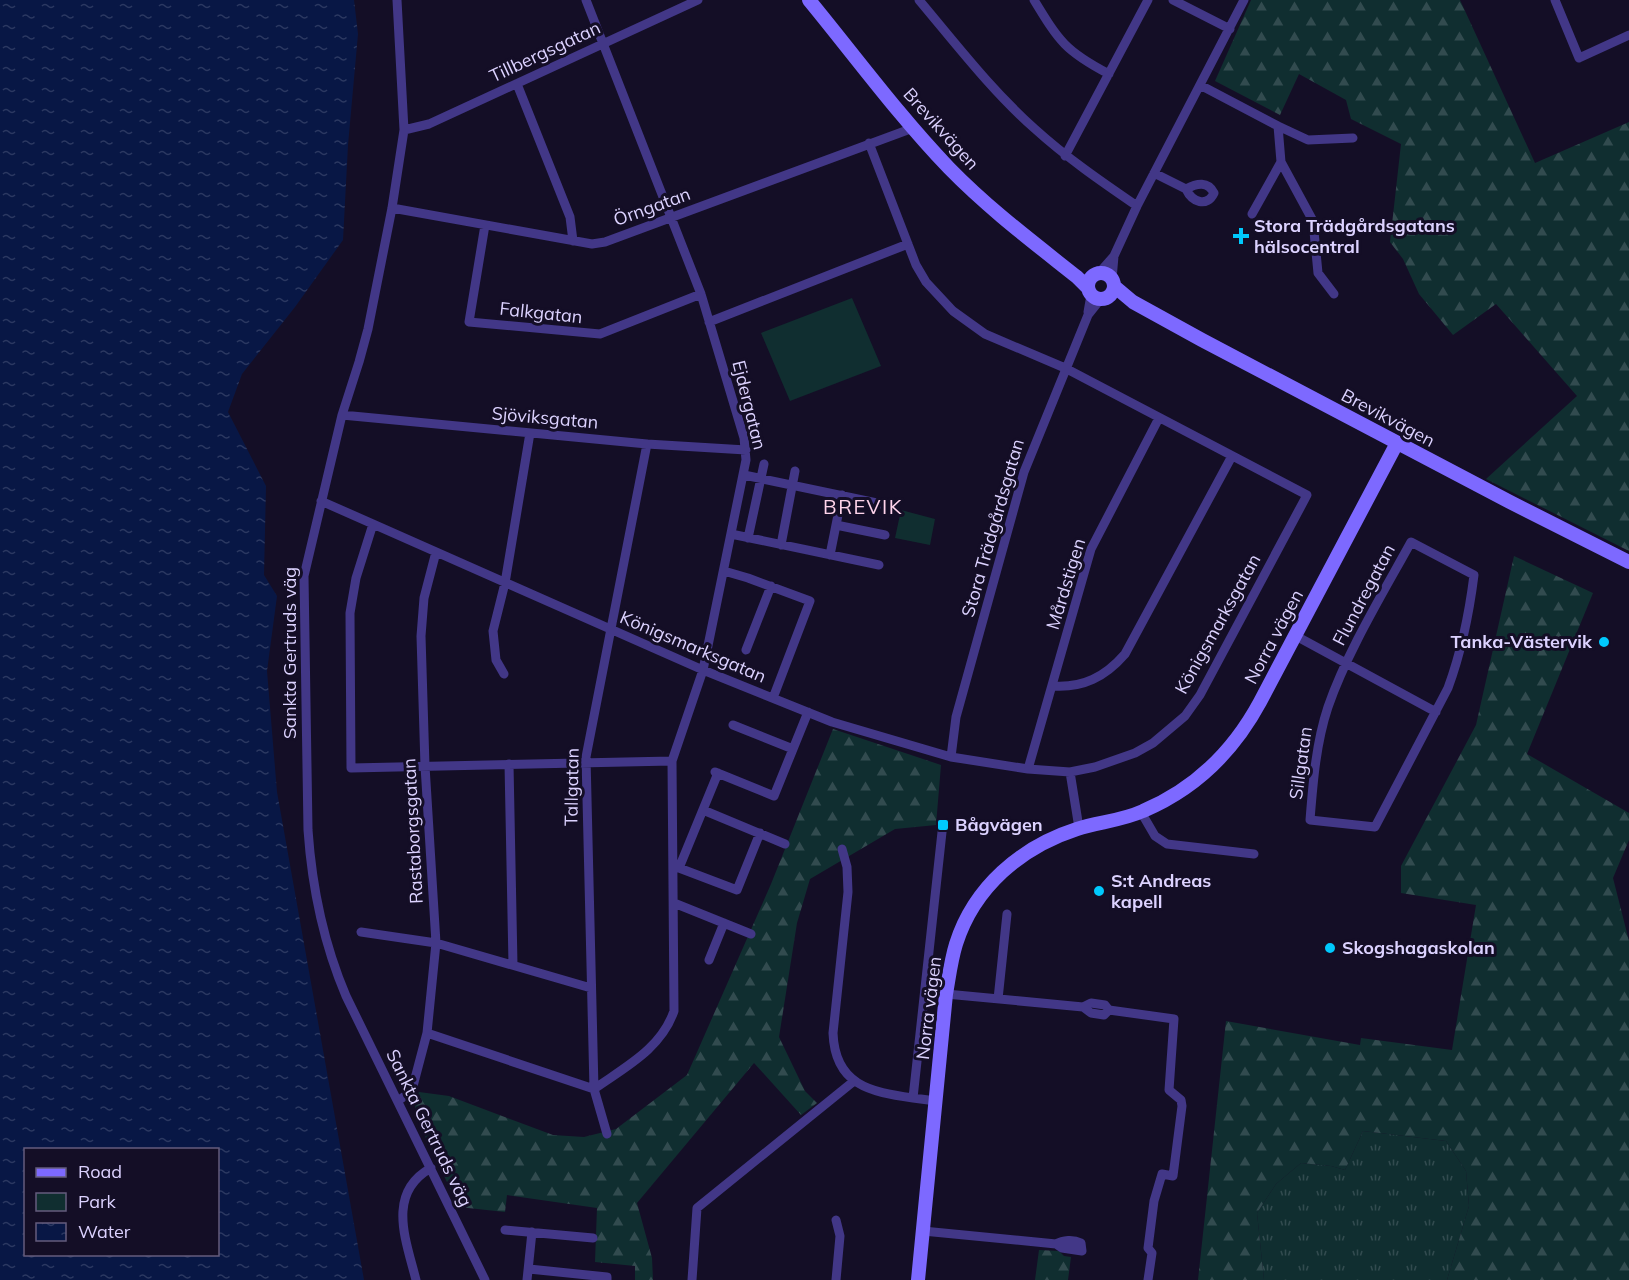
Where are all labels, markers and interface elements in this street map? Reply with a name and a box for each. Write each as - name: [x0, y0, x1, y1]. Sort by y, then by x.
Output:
- street label: Tillbergsgatan: [486, 16, 604, 87]
- street label: Brevikvägen: [898, 83, 984, 175]
- street label: Örngatan: [610, 182, 693, 231]
- place label: Stora Trädgårdsgatans hälsocentral: [1254, 214, 1455, 258]
- marker: Stora Trädgårdsgatans hälsocentral: [1232, 227, 1250, 245]
- street label: Falkgatan: [498, 297, 584, 328]
- street label: Ejdergatan: [727, 358, 772, 452]
- street label: Brevikvägen: [1337, 383, 1439, 452]
- street label: Sjöviksgatan: [491, 401, 599, 434]
- street label: Stora Trädgårdsgatan: [956, 436, 1029, 620]
- district label: BREVIK: [823, 494, 903, 519]
- street label: Mårdstigen: [1041, 536, 1090, 632]
- street label: Flundregatan: [1327, 540, 1400, 649]
- street label: Königsmarksgatan: [1170, 550, 1266, 698]
- street label: Sankta Gertruds väg: [278, 567, 301, 739]
- street label: Norra vägen: [1239, 586, 1308, 688]
- street label: Königsmarksgatan: [617, 605, 770, 688]
- place label: Tanka-Västervik: [1451, 630, 1593, 653]
- marker: Tanka-Västervik: [1597, 635, 1611, 649]
- street label: Sillgatan: [1284, 725, 1317, 801]
- street label: Tallgatan: [559, 748, 584, 826]
- street label: Rastaborgsgatan: [397, 758, 428, 904]
- place label: Bågvägen: [955, 813, 1043, 836]
- marker: Bågvägen: [936, 818, 950, 832]
- place label: S:t Andreas kapell: [1111, 869, 1211, 913]
- marker: S:t Andreas kapell: [1092, 884, 1106, 898]
- place label: Skogshagaskolan: [1342, 936, 1495, 959]
- marker: Skogshagaskolan: [1323, 941, 1337, 955]
- street label: Norra vägen: [911, 955, 946, 1061]
- street label: Sankta Gertruds väg: [381, 1045, 478, 1210]
- legend: [24, 1148, 219, 1256]
- text: Road: [78, 1160, 122, 1183]
- text: Park: [78, 1190, 117, 1213]
- text: Water: [78, 1220, 131, 1243]

